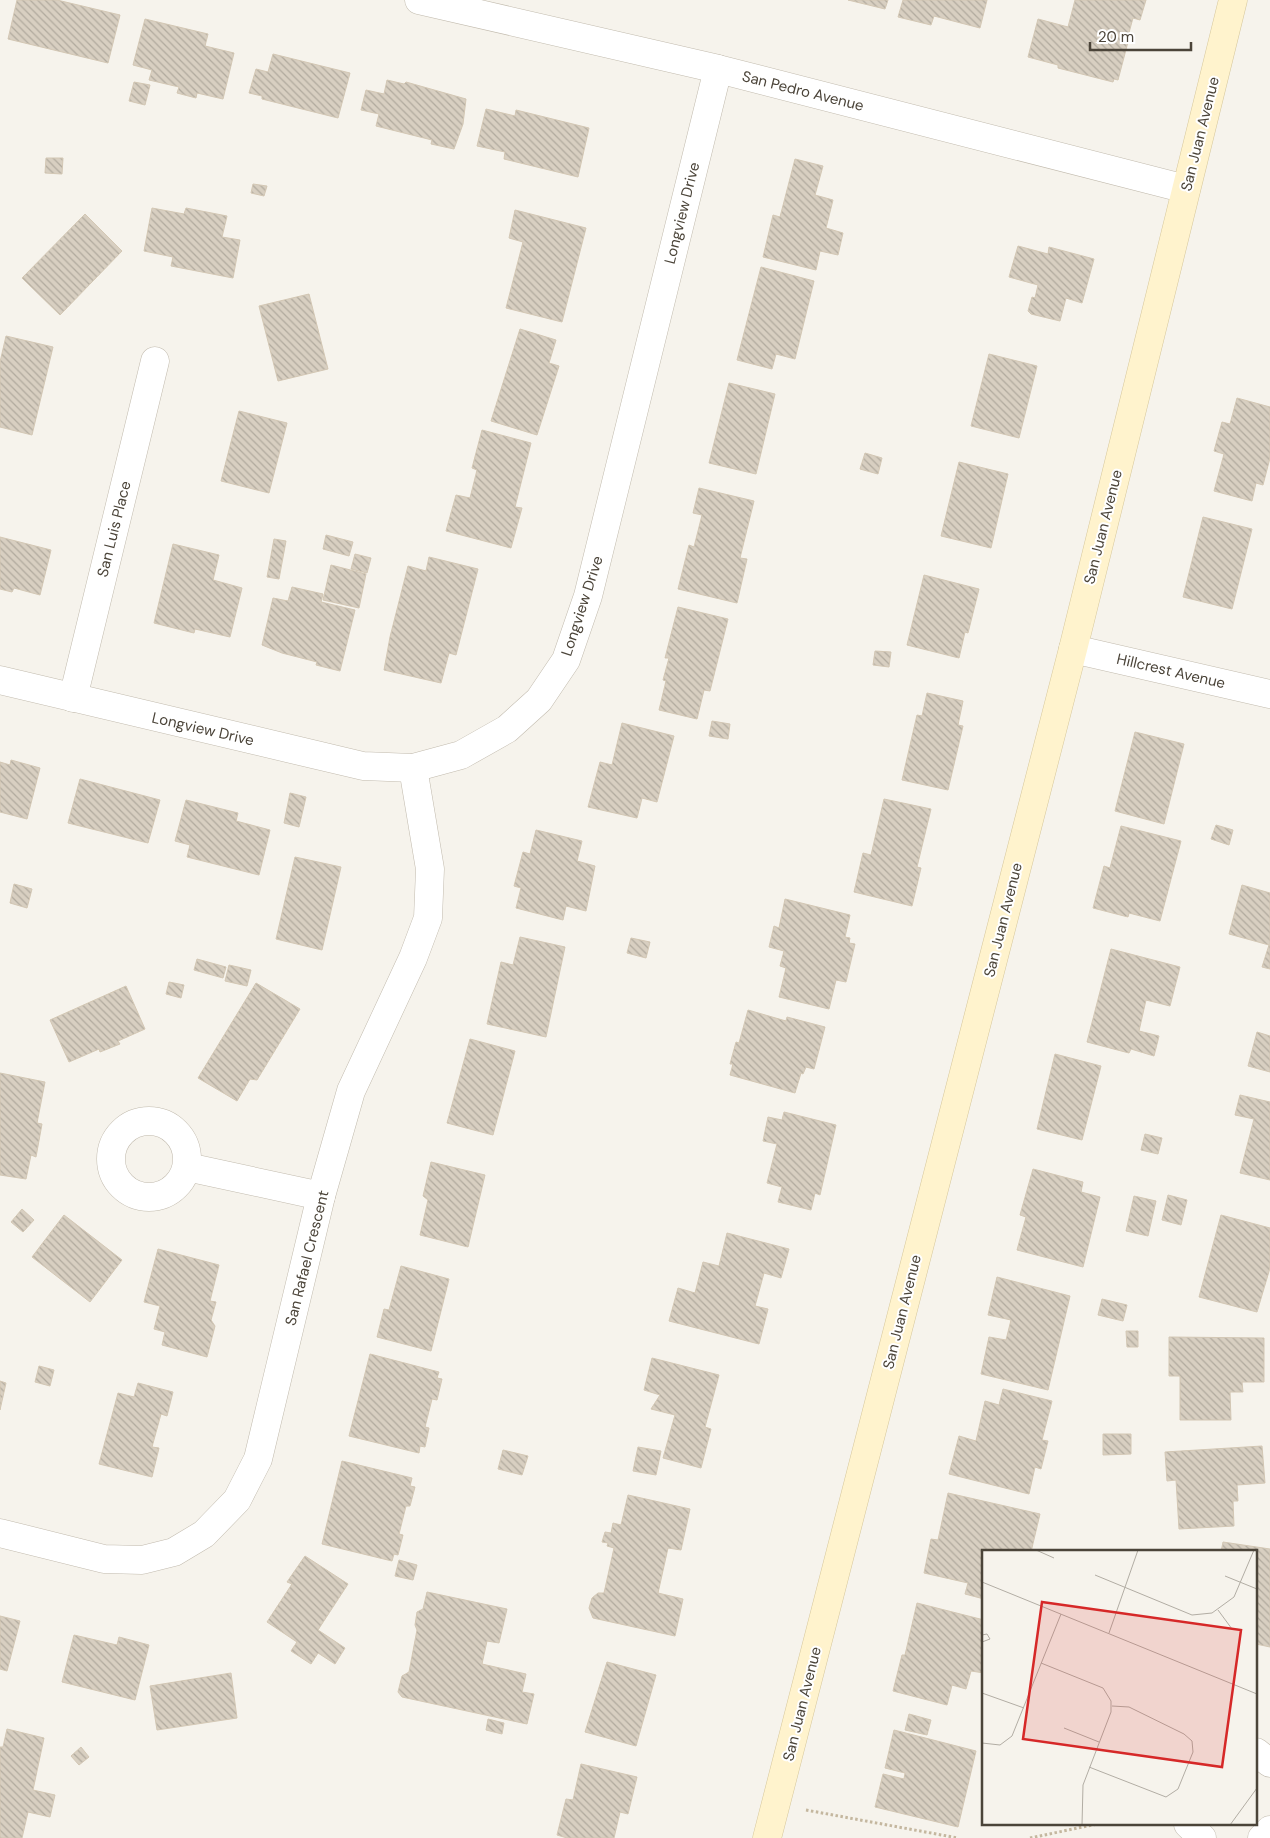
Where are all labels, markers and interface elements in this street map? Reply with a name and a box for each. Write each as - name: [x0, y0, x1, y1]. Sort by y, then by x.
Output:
- scale bar: [1090, 20, 1191, 52]
- text: 20 m: [1098, 27, 1134, 47]
- street label: San Pedro Avenue: [740, 66, 866, 116]
- street label: San Juan Avenue: [1176, 75, 1224, 193]
- street label: Longview Drive: [660, 160, 704, 266]
- street label: San Juan Avenue: [1079, 468, 1127, 586]
- street label: San Luis Place: [92, 479, 136, 579]
- street label: Longview Drive: [556, 553, 608, 659]
- street label: Hillcrest Avenue: [1115, 649, 1227, 693]
- street label: Longview Drive: [150, 708, 256, 750]
- street label: San Juan Avenue: [979, 861, 1027, 979]
- street label: San Rafael Crescent: [281, 1188, 334, 1328]
- street label: San Juan Avenue: [878, 1253, 926, 1371]
- inset map: [982, 1550, 1258, 1826]
- street label: San Juan Avenue: [778, 1645, 826, 1763]

